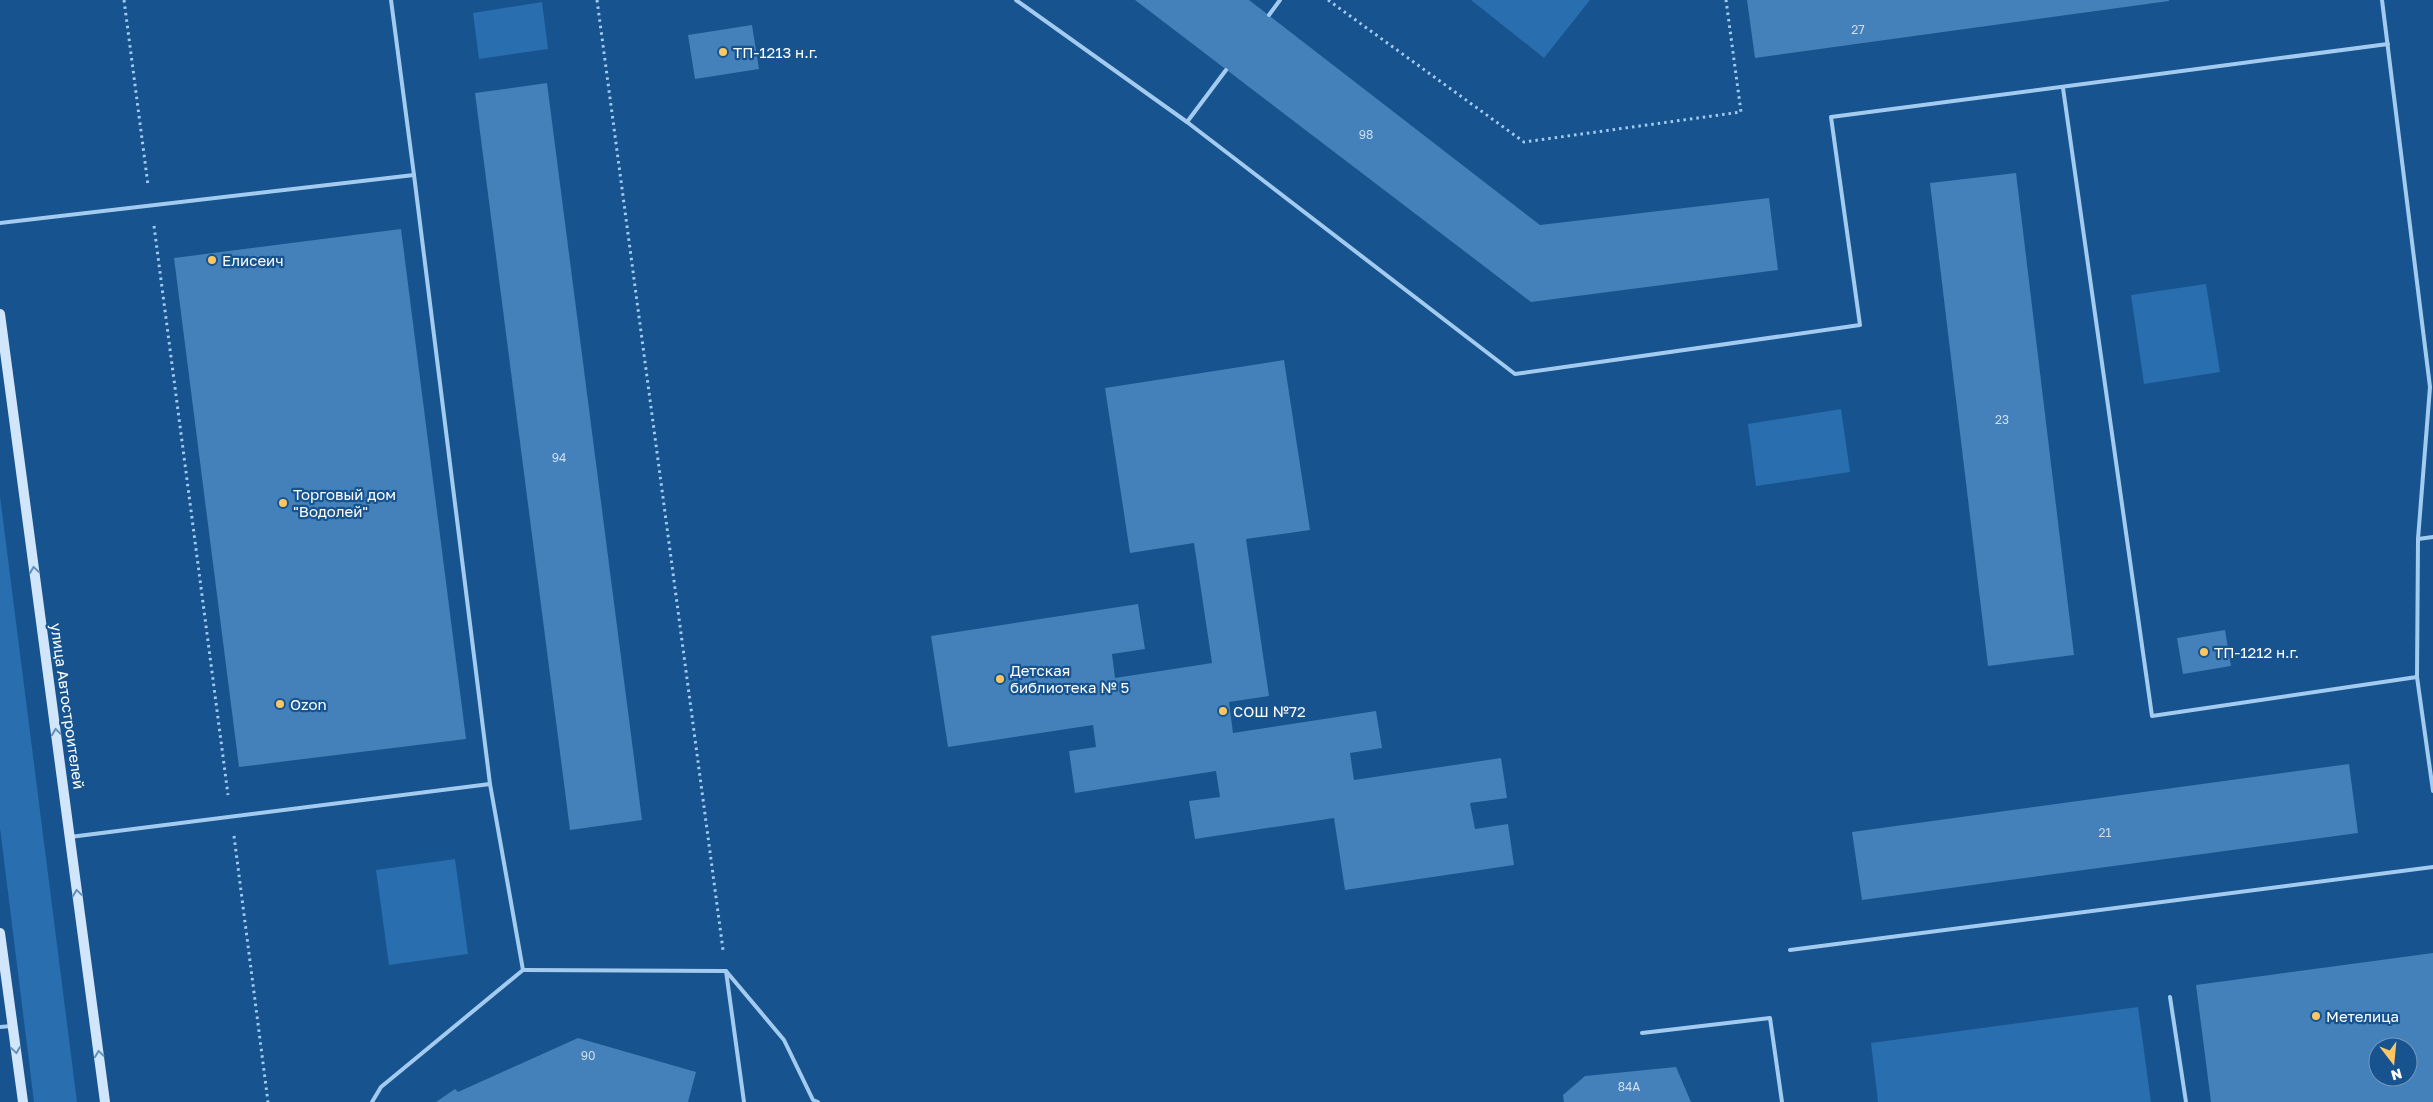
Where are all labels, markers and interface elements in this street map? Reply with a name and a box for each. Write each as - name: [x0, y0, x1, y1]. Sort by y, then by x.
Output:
- house number: 27: [1851, 22, 1865, 37]
- place label: ТП-1213 н.г.: [733, 43, 818, 61]
- marker: ТП-1213 н.г.: [717, 46, 729, 58]
- house number: 98: [1359, 127, 1373, 142]
- place label: Елисеич: [222, 251, 284, 269]
- marker: Елисеич: [206, 254, 218, 266]
- house number: 23: [1995, 412, 2009, 427]
- house number: 94: [552, 450, 566, 465]
- place label: Торговый дом "Водолей": [293, 485, 396, 520]
- marker: Торговый дом "Водолей": [277, 497, 289, 509]
- one-way arrow: [29, 566, 40, 574]
- street label: улица Автостроителей: [47, 622, 89, 790]
- place label: ТП-1212 н.г.: [2214, 643, 2299, 661]
- marker: ТП-1212 н.г.: [2198, 646, 2210, 658]
- place label: Детская библиотека № 5: [1010, 661, 1129, 696]
- marker: Детская библиотека № 5: [994, 673, 1006, 685]
- place label: Ozon: [290, 695, 327, 713]
- marker: Ozon: [274, 698, 286, 710]
- place label: СОШ №72: [1233, 702, 1306, 720]
- marker: СОШ №72: [1217, 705, 1229, 717]
- one-way arrow: [51, 727, 62, 735]
- house number: 21: [2099, 825, 2112, 840]
- one-way arrow: [73, 888, 83, 897]
- place label: Метелица: [2326, 1007, 2399, 1025]
- marker: Метелица: [2310, 1010, 2322, 1022]
- north arrow: [2368, 1037, 2418, 1087]
- one-way arrow: [10, 1047, 21, 1055]
- house number: 90: [581, 1048, 595, 1063]
- one-way arrow: [94, 1049, 105, 1057]
- text: N: [2389, 1065, 2404, 1085]
- house number: 84А: [1618, 1079, 1640, 1094]

